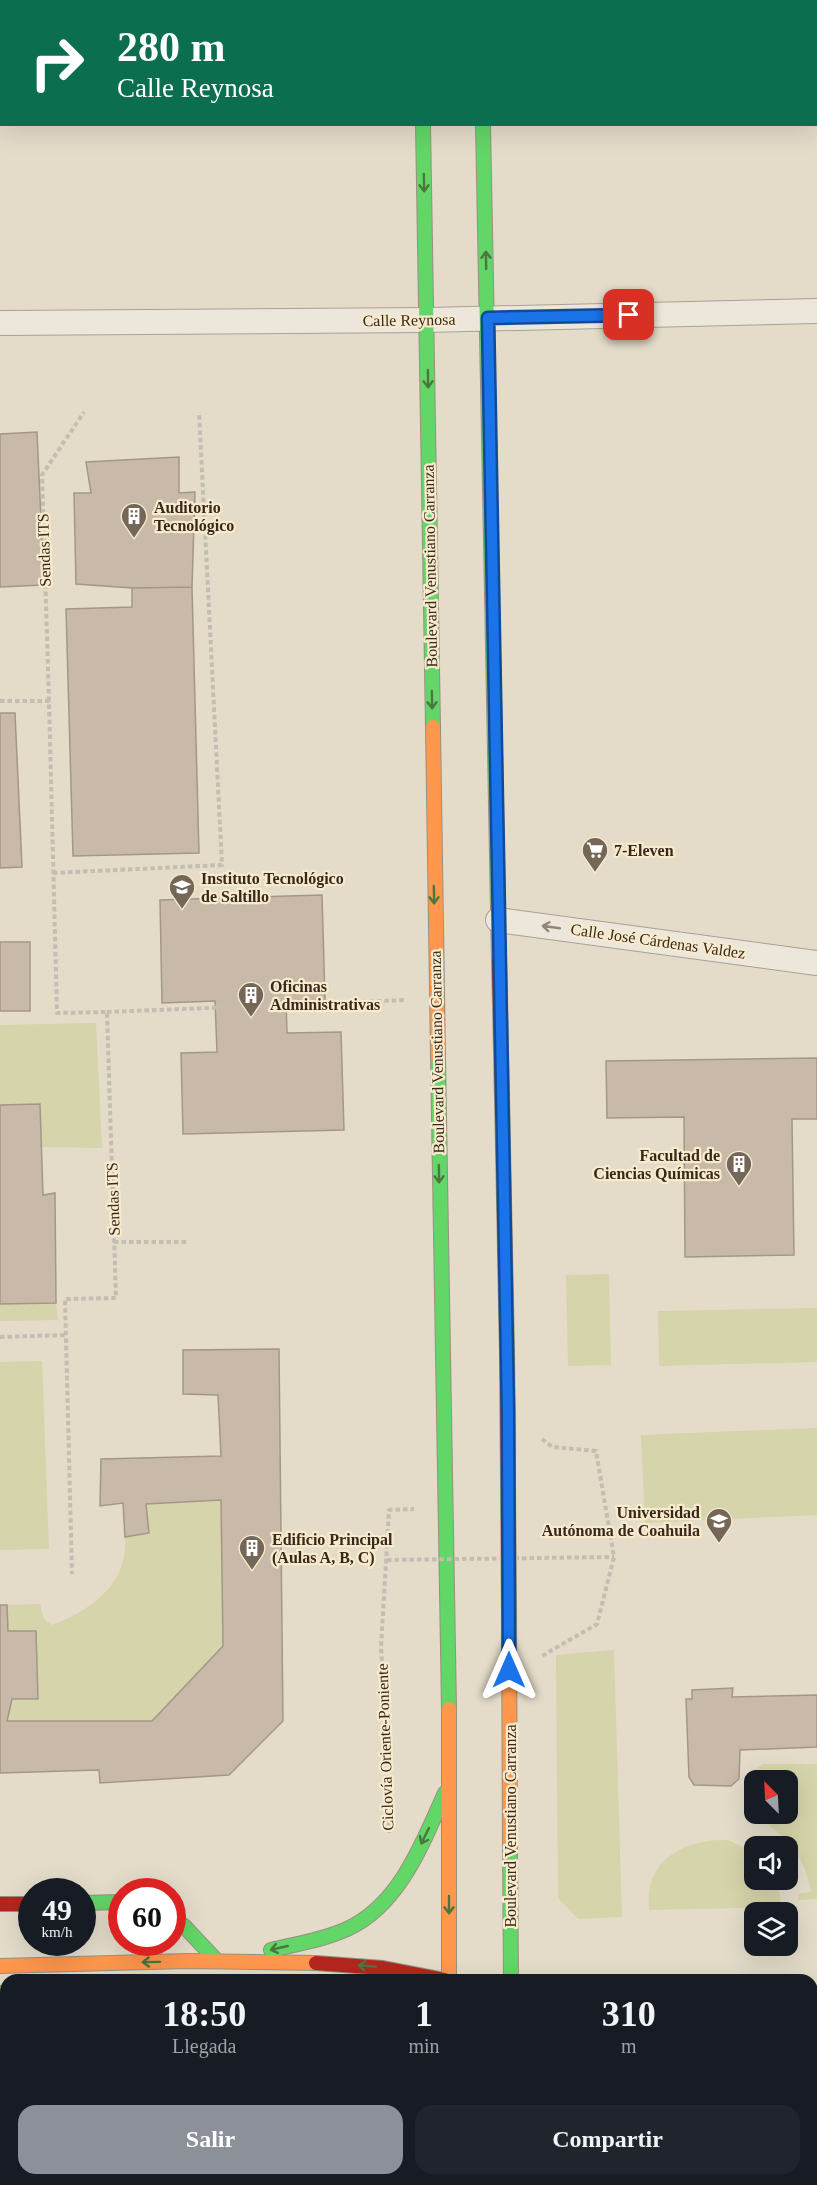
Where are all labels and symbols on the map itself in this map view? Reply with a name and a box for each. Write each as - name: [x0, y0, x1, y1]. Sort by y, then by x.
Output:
- one-way arrow: [418, 172, 430, 192]
- one-way arrow: [481, 250, 492, 270]
- pin: [603, 289, 654, 340]
- street label: Calle Reynosa: [362, 311, 456, 330]
- one-way arrow: [422, 368, 433, 388]
- street label: Boulevard Venustiano Carranza: [420, 464, 440, 668]
- place label: Auditorio Tecnológico: [154, 499, 234, 535]
- building icon: Auditorio Tecnológico: [119, 501, 149, 539]
- street label: Sendas ITS: [34, 513, 54, 587]
- one-way arrow: [426, 689, 438, 709]
- supermarket icon: 7-Eleven: [580, 835, 610, 873]
- place label: 7-Eleven: [614, 842, 674, 859]
- place label: Instituto Tecnológico de Saltillo: [201, 870, 344, 905]
- school or university icon: Instituto Tecnológico de Saltillo: [167, 872, 197, 910]
- one-way arrow: [428, 884, 440, 904]
- street label: Calle José Cárdenas Valdez: [570, 920, 746, 962]
- one-way arrow: [541, 921, 561, 932]
- street label: Boulevard Venustiano Carranza: [427, 950, 447, 1154]
- place label: Oficinas Administrativas: [270, 978, 380, 1013]
- building icon: Oficinas Administrativas: [236, 980, 266, 1018]
- place label: Facultad de Ciencias Químicas: [593, 1147, 720, 1182]
- building icon: Facultad de Ciencias Químicas: [724, 1149, 754, 1187]
- street label: Sendas ITS: [103, 1162, 123, 1236]
- one-way arrow: [433, 1163, 445, 1183]
- place label: Universidad Autónoma de Coahuila: [542, 1504, 700, 1539]
- school or university icon: Universidad Autónoma de Coahuila: [704, 1506, 734, 1544]
- place label: Edificio Principal (Aulas A, B, C): [272, 1531, 393, 1567]
- building icon: Edificio Principal (Aulas A, B, C): [237, 1533, 267, 1571]
- position arrow: [477, 1638, 541, 1702]
- street label: Ciclovía Oriente-Poniente: [374, 1663, 396, 1831]
- street label: Boulevard Venustiano Carranza: [502, 1724, 519, 1928]
- north arrow: [744, 1770, 798, 1824]
- one-way arrow: [418, 1826, 430, 1844]
- speed limit sign: 60: [108, 1878, 186, 1956]
- one-way arrow: [443, 1894, 455, 1914]
- one-way arrow: [270, 1942, 289, 1954]
- one-way arrow: [142, 1957, 162, 1968]
- one-way arrow: [358, 1960, 377, 1971]

